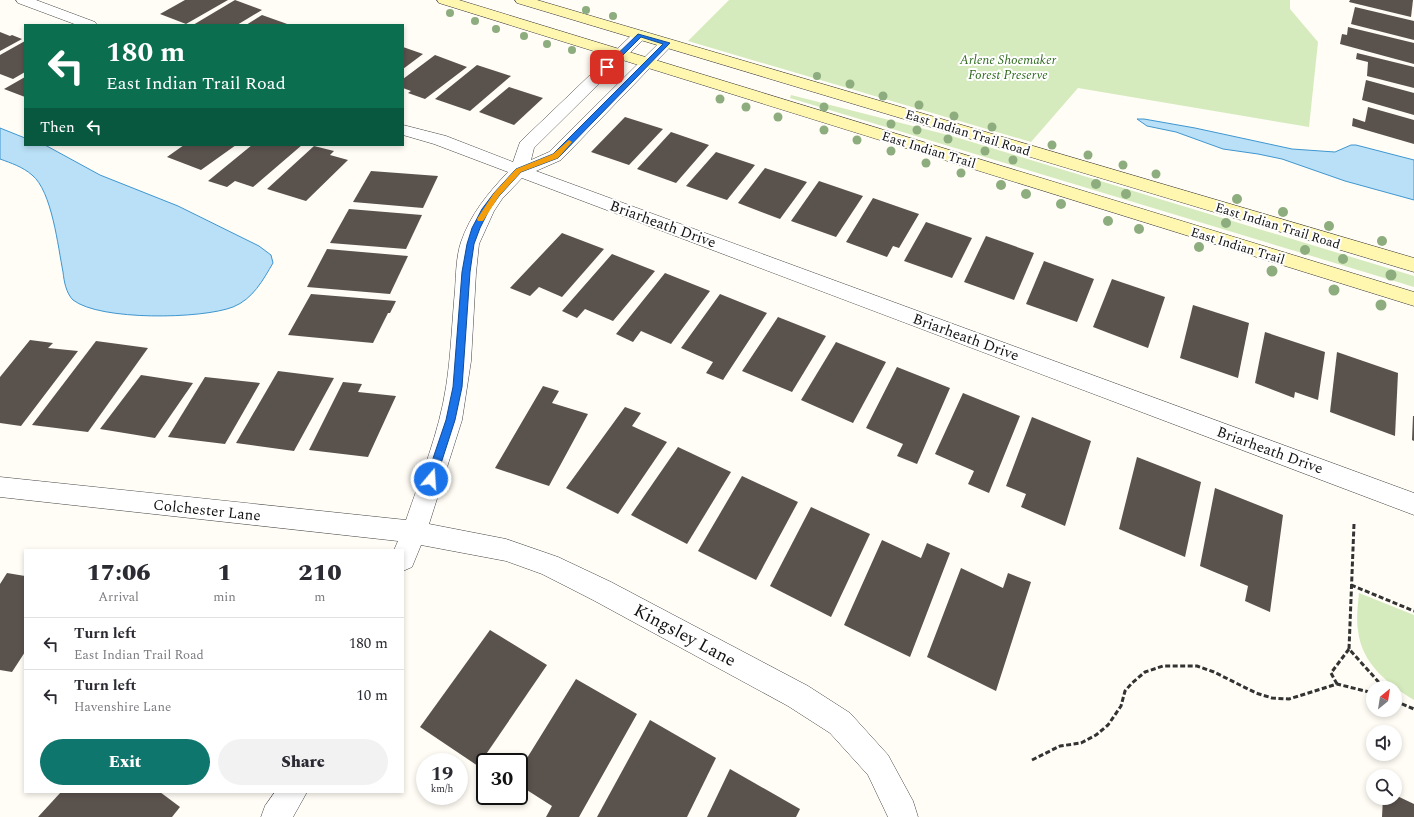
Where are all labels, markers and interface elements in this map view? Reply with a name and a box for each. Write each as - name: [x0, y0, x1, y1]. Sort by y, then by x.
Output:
- text: 180 m: [106, 31, 185, 74]
- icon: left: [40, 40, 92, 92]
- pin: [590, 50, 624, 84]
- park label: Arlene Shoemaker Forest Preserve: [959, 50, 1057, 85]
- icon: arrive: [596, 56, 618, 78]
- text: East Indian Trail Road: [106, 70, 286, 97]
- street label: East Indian Trail Road: [904, 106, 1032, 158]
- text: Then: [40, 116, 75, 139]
- icon: left: [83, 116, 105, 138]
- street label: East Indian Trail: [880, 127, 978, 171]
- street label: Briarheath Drive: [606, 195, 719, 254]
- street label: East Indian Trail Road: [1214, 199, 1342, 251]
- street label: East Indian Trail: [1189, 223, 1287, 267]
- street label: Briarheath Drive: [909, 308, 1022, 367]
- street label: Briarheath Drive: [1213, 421, 1326, 480]
- position arrow: [410, 458, 452, 500]
- street label: Colchester Lane: [152, 493, 262, 528]
- text: 17:06: [86, 555, 151, 591]
- text: 1: [217, 555, 232, 591]
- text: 210: [298, 555, 342, 591]
- text: Arrival: [98, 587, 139, 607]
- text: min: [213, 587, 236, 607]
- text: m: [314, 587, 326, 607]
- street label: Kingsley Lane: [629, 597, 741, 674]
- text: Turn left: [74, 622, 136, 645]
- text: 180 m: [349, 632, 388, 655]
- icon: left: [40, 633, 62, 655]
- text: East Indian Trail Road: [74, 645, 204, 665]
- text: Turn left: [74, 674, 136, 697]
- north arrow: [1366, 681, 1402, 717]
- map controls: [1366, 681, 1402, 805]
- text: 10 m: [356, 684, 388, 707]
- icon: left: [40, 685, 62, 707]
- text: Havenshire Lane: [74, 697, 171, 717]
- button: sound: [1366, 725, 1402, 761]
- button: Exit: [40, 739, 210, 785]
- button: Share: [218, 739, 388, 785]
- speed limit sign: 30: [476, 753, 528, 805]
- text: 19: [431, 759, 453, 789]
- button: search: [1366, 769, 1402, 805]
- text: km/h: [431, 781, 453, 797]

